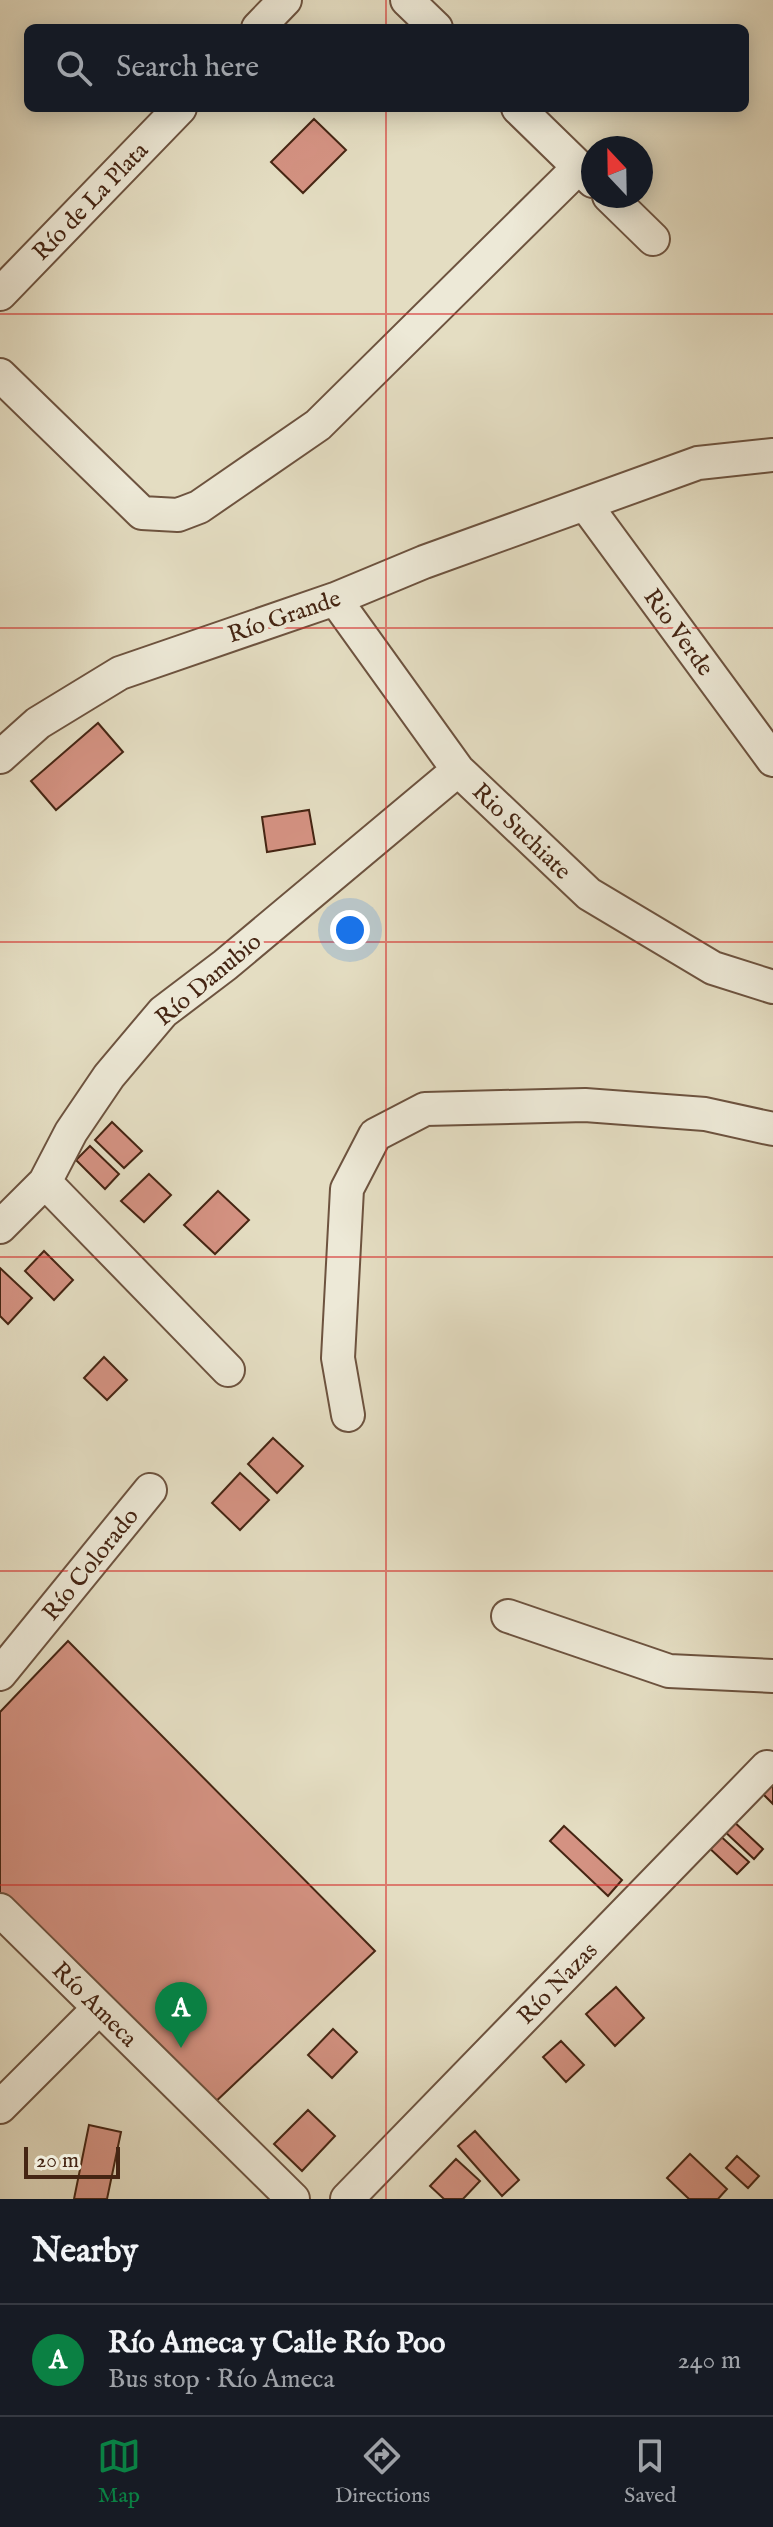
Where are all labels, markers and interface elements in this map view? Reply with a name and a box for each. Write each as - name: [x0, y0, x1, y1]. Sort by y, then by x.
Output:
- search box: [24, 24, 749, 112]
- icon: search: [52, 46, 96, 90]
- text: Search here: [116, 49, 259, 87]
- street label: Río de La Plata: [27, 136, 156, 268]
- north arrow: [581, 136, 653, 208]
- street label: Rio Verde: [636, 583, 720, 683]
- street label: Río Grande: [224, 584, 345, 651]
- street label: Rio Suchiate: [465, 777, 577, 887]
- your location: [330, 910, 370, 950]
- street label: Río Danubio: [149, 927, 268, 1034]
- street label: Río Colorado: [36, 1502, 146, 1628]
- street label: Río Nazas: [511, 1936, 605, 2032]
- street label: Río Ameca: [44, 1956, 144, 2055]
- pin: A: [155, 1982, 207, 2048]
- scale bar: [24, 2143, 120, 2179]
- text: 20 m: [36, 2147, 79, 2175]
- text: Nearby: [32, 2230, 138, 2273]
- text: Río Ameca y Calle Río Poo: [108, 2325, 445, 2363]
- text: A: [49, 2344, 67, 2377]
- text: 240 m: [678, 2344, 741, 2377]
- text: Bus stop · Río Ameca: [108, 2363, 335, 2396]
- tab: Map: [97, 2434, 141, 2510]
- tab: Directions: [335, 2434, 430, 2510]
- tab: Saved: [624, 2434, 676, 2510]

